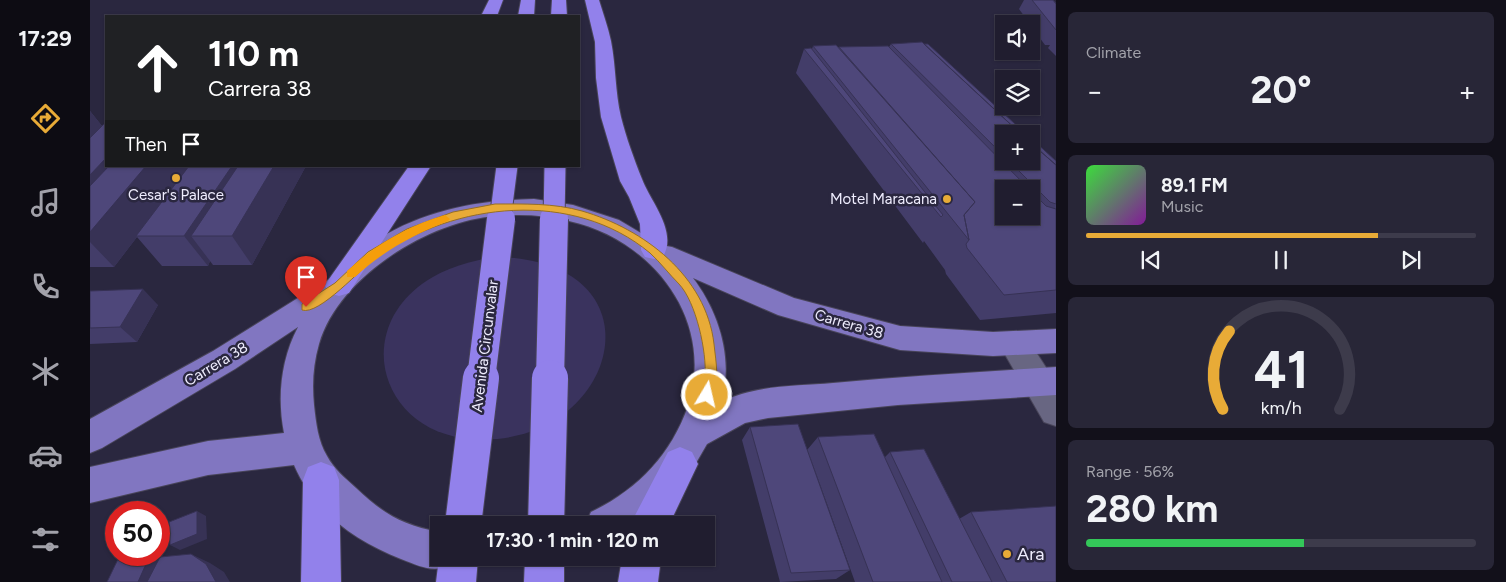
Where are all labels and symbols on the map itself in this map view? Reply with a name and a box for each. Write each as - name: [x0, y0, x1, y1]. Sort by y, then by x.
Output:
- marker: Cesar's Palace: [170, 172, 182, 184]
- place label: Cesar's Palace: [128, 186, 224, 204]
- place label: Motel Maracana: [830, 190, 937, 208]
- marker: Motel Maracana: [941, 193, 953, 205]
- pin: [285, 256, 327, 307]
- street label: Avenida Circunvalar: [468, 279, 502, 413]
- street label: Carrera 38: [813, 306, 885, 342]
- street label: Carrera 38: [181, 338, 251, 390]
- position arrow: [680, 368, 732, 420]
- speed limit sign: 50: [105, 501, 170, 566]
- place label: Ara: [1017, 543, 1044, 565]
- marker: Ara: [1001, 548, 1013, 560]

